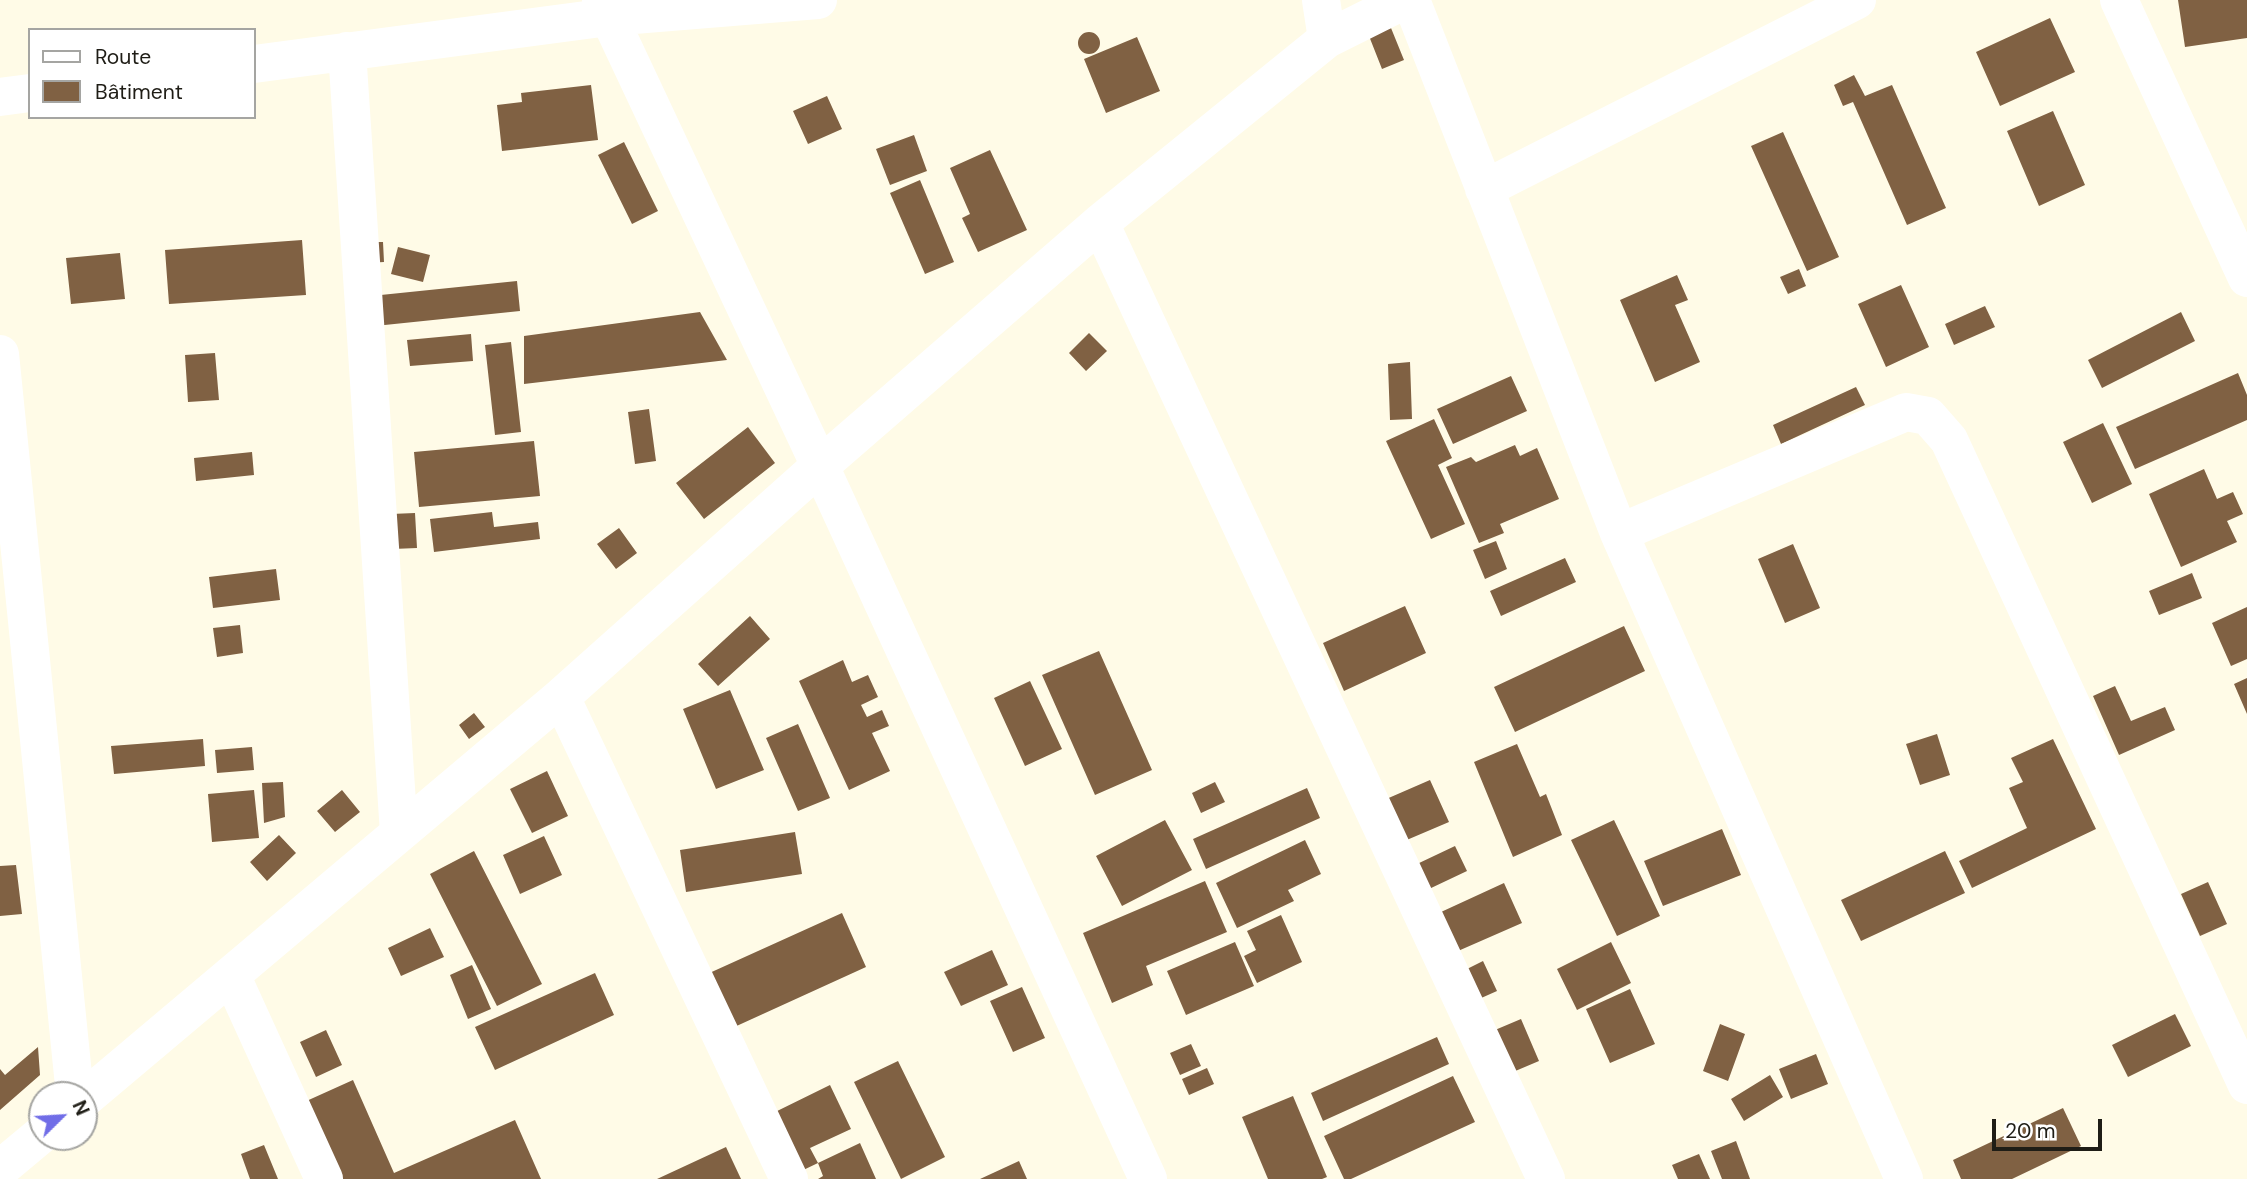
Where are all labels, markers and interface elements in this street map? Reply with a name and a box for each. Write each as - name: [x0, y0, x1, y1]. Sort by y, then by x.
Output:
- legend: [28, 28, 256, 119]
- text: Route: [95, 43, 151, 71]
- text: Bâtiment: [95, 78, 183, 106]
- north arrow: [28, 1081, 98, 1151]
- text: N: [67, 1097, 95, 1119]
- scale bar: [1995, 1106, 2105, 1150]
- text: 20 m: [2005, 1117, 2056, 1145]

